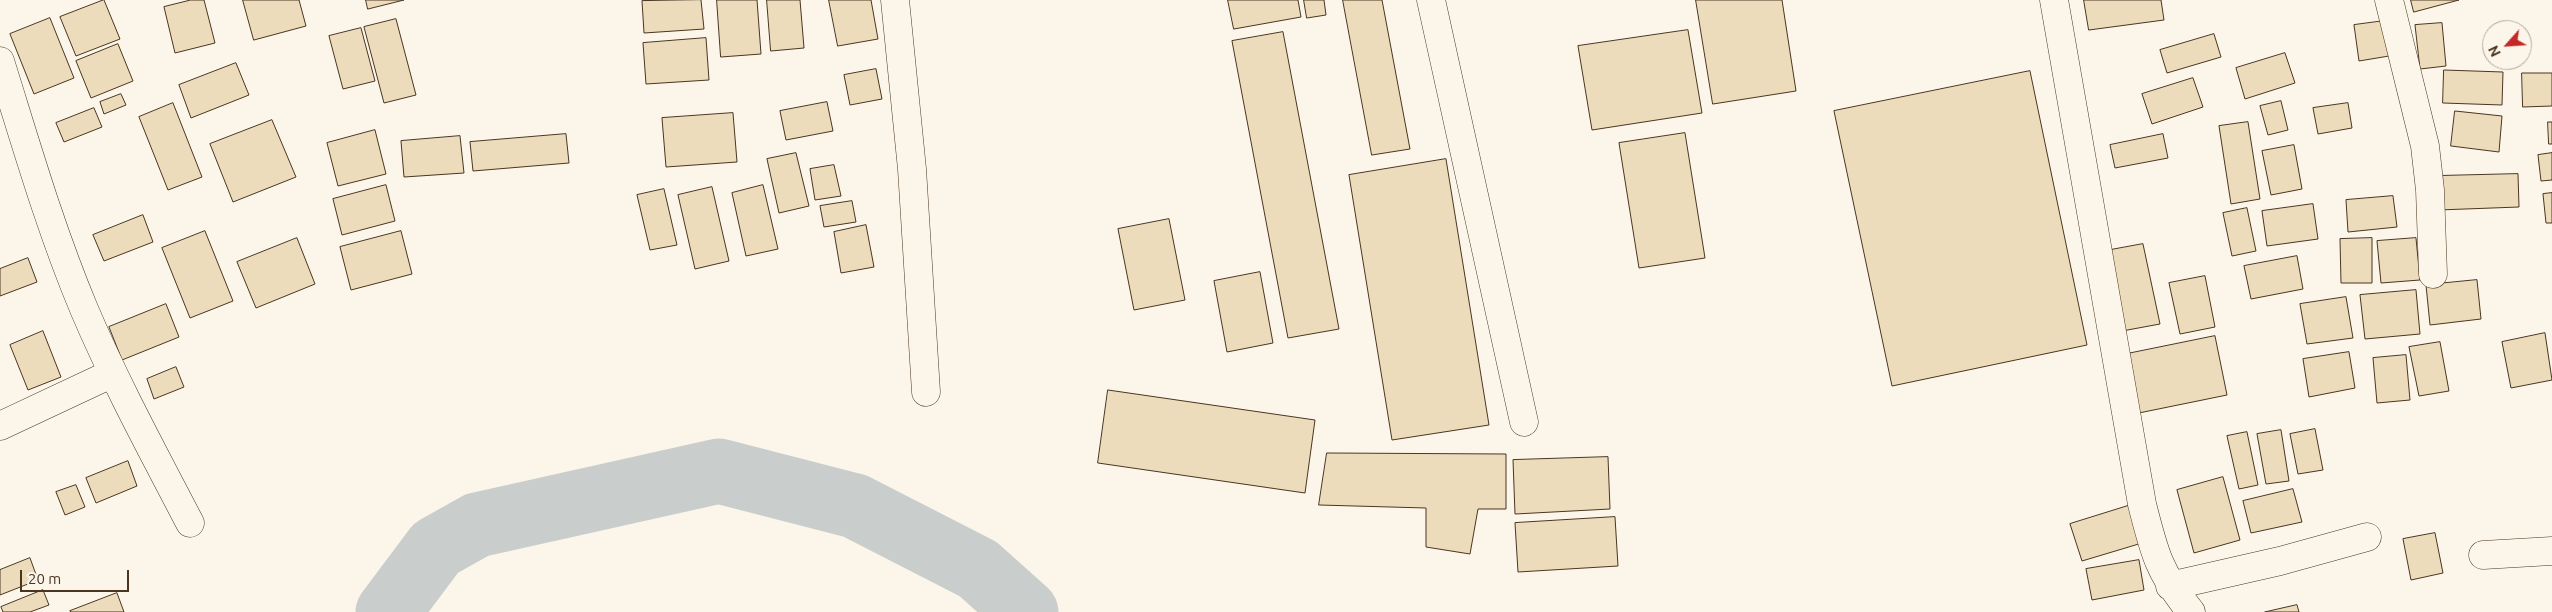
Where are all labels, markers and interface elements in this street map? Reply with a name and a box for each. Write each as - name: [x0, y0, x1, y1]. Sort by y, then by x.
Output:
- north arrow: [2482, 20, 2532, 70]
- text: N: [2485, 43, 2504, 59]
- scale bar: [22, 560, 131, 592]
- text: 20 m: [28, 570, 61, 587]

